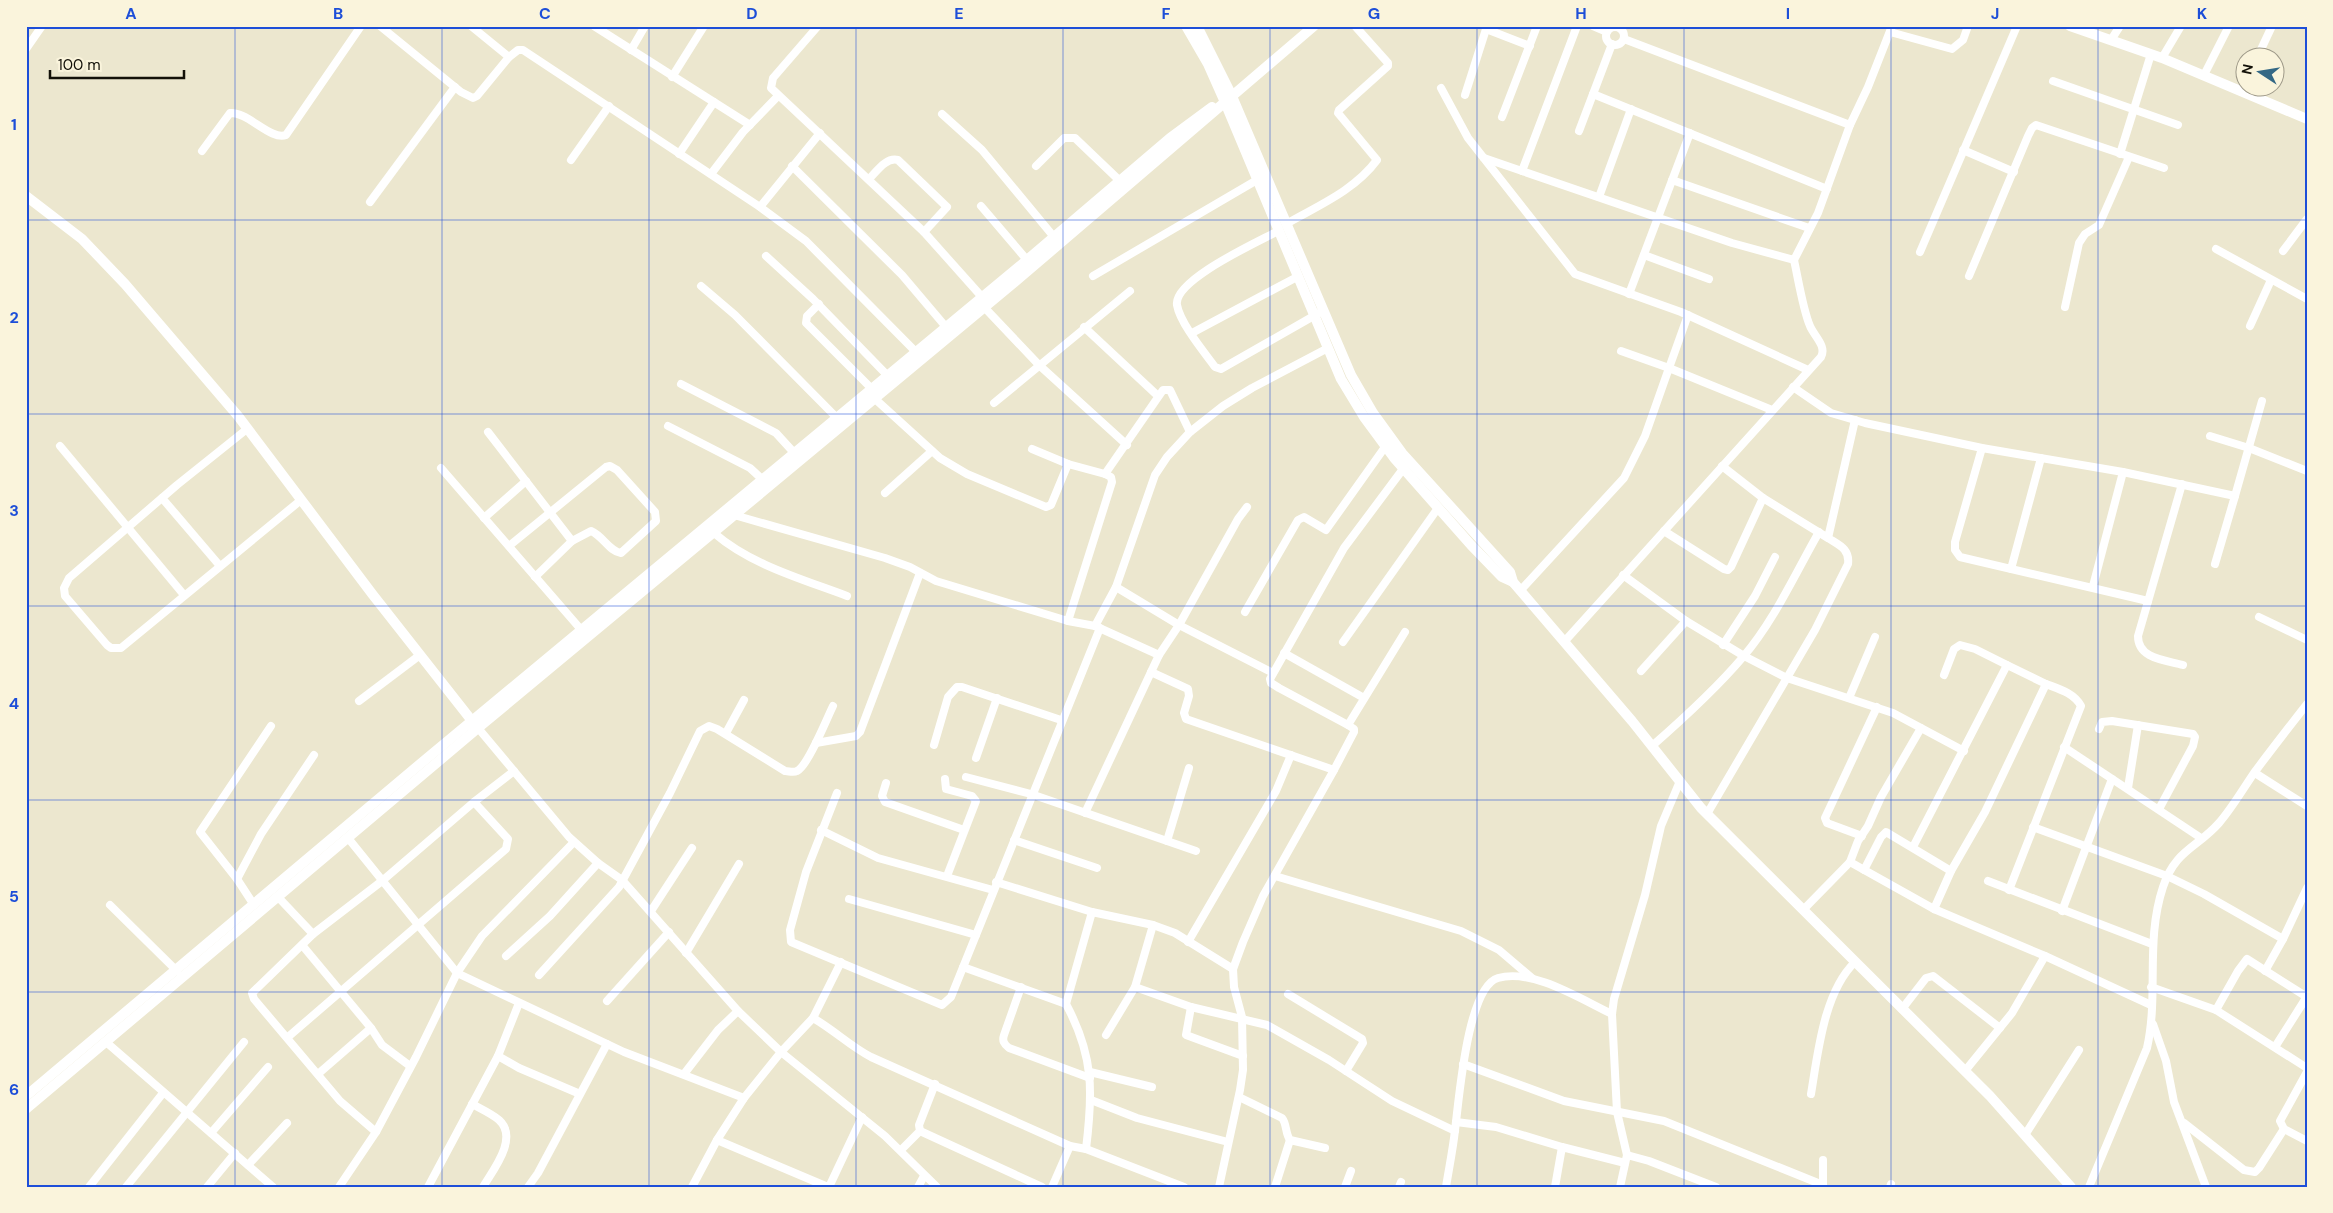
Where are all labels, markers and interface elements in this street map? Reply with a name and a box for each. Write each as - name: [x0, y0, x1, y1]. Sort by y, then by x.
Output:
- text: A: [125, 3, 137, 24]
- text: B: [333, 3, 343, 24]
- text: C: [539, 3, 551, 24]
- text: D: [746, 3, 758, 24]
- text: E: [954, 3, 964, 24]
- text: F: [1162, 3, 1171, 24]
- text: G: [1368, 3, 1380, 24]
- text: H: [1575, 3, 1587, 24]
- text: I: [1786, 3, 1790, 24]
- text: J: [1991, 3, 1999, 24]
- text: K: [2197, 3, 2208, 24]
- scale bar: [50, 48, 184, 80]
- north arrow: [2236, 48, 2286, 98]
- text: 100 m: [58, 55, 101, 75]
- text: N: [2237, 62, 2257, 76]
- text: 1: [11, 114, 17, 135]
- text: 2: [9, 307, 19, 328]
- text: 3: [9, 500, 19, 521]
- text: 4: [9, 693, 19, 714]
- text: 5: [9, 886, 19, 907]
- text: 6: [9, 1079, 19, 1100]

